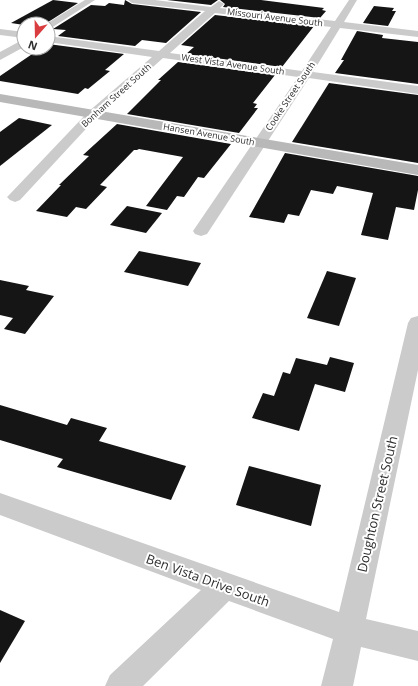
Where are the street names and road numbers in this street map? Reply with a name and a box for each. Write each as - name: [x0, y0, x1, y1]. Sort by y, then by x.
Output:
- street label: Missouri Avenue South: [226, 5, 324, 29]
- street label: West Vista Avenue South: [181, 50, 285, 78]
- street label: Cooke Street South: [262, 59, 318, 133]
- street label: Bonham Street South: [78, 60, 154, 130]
- street label: Hansen Avenue South: [162, 120, 256, 148]
- street label: Doughton Street South: [353, 434, 401, 574]
- street label: Ben Vista Drive South: [144, 549, 272, 611]

